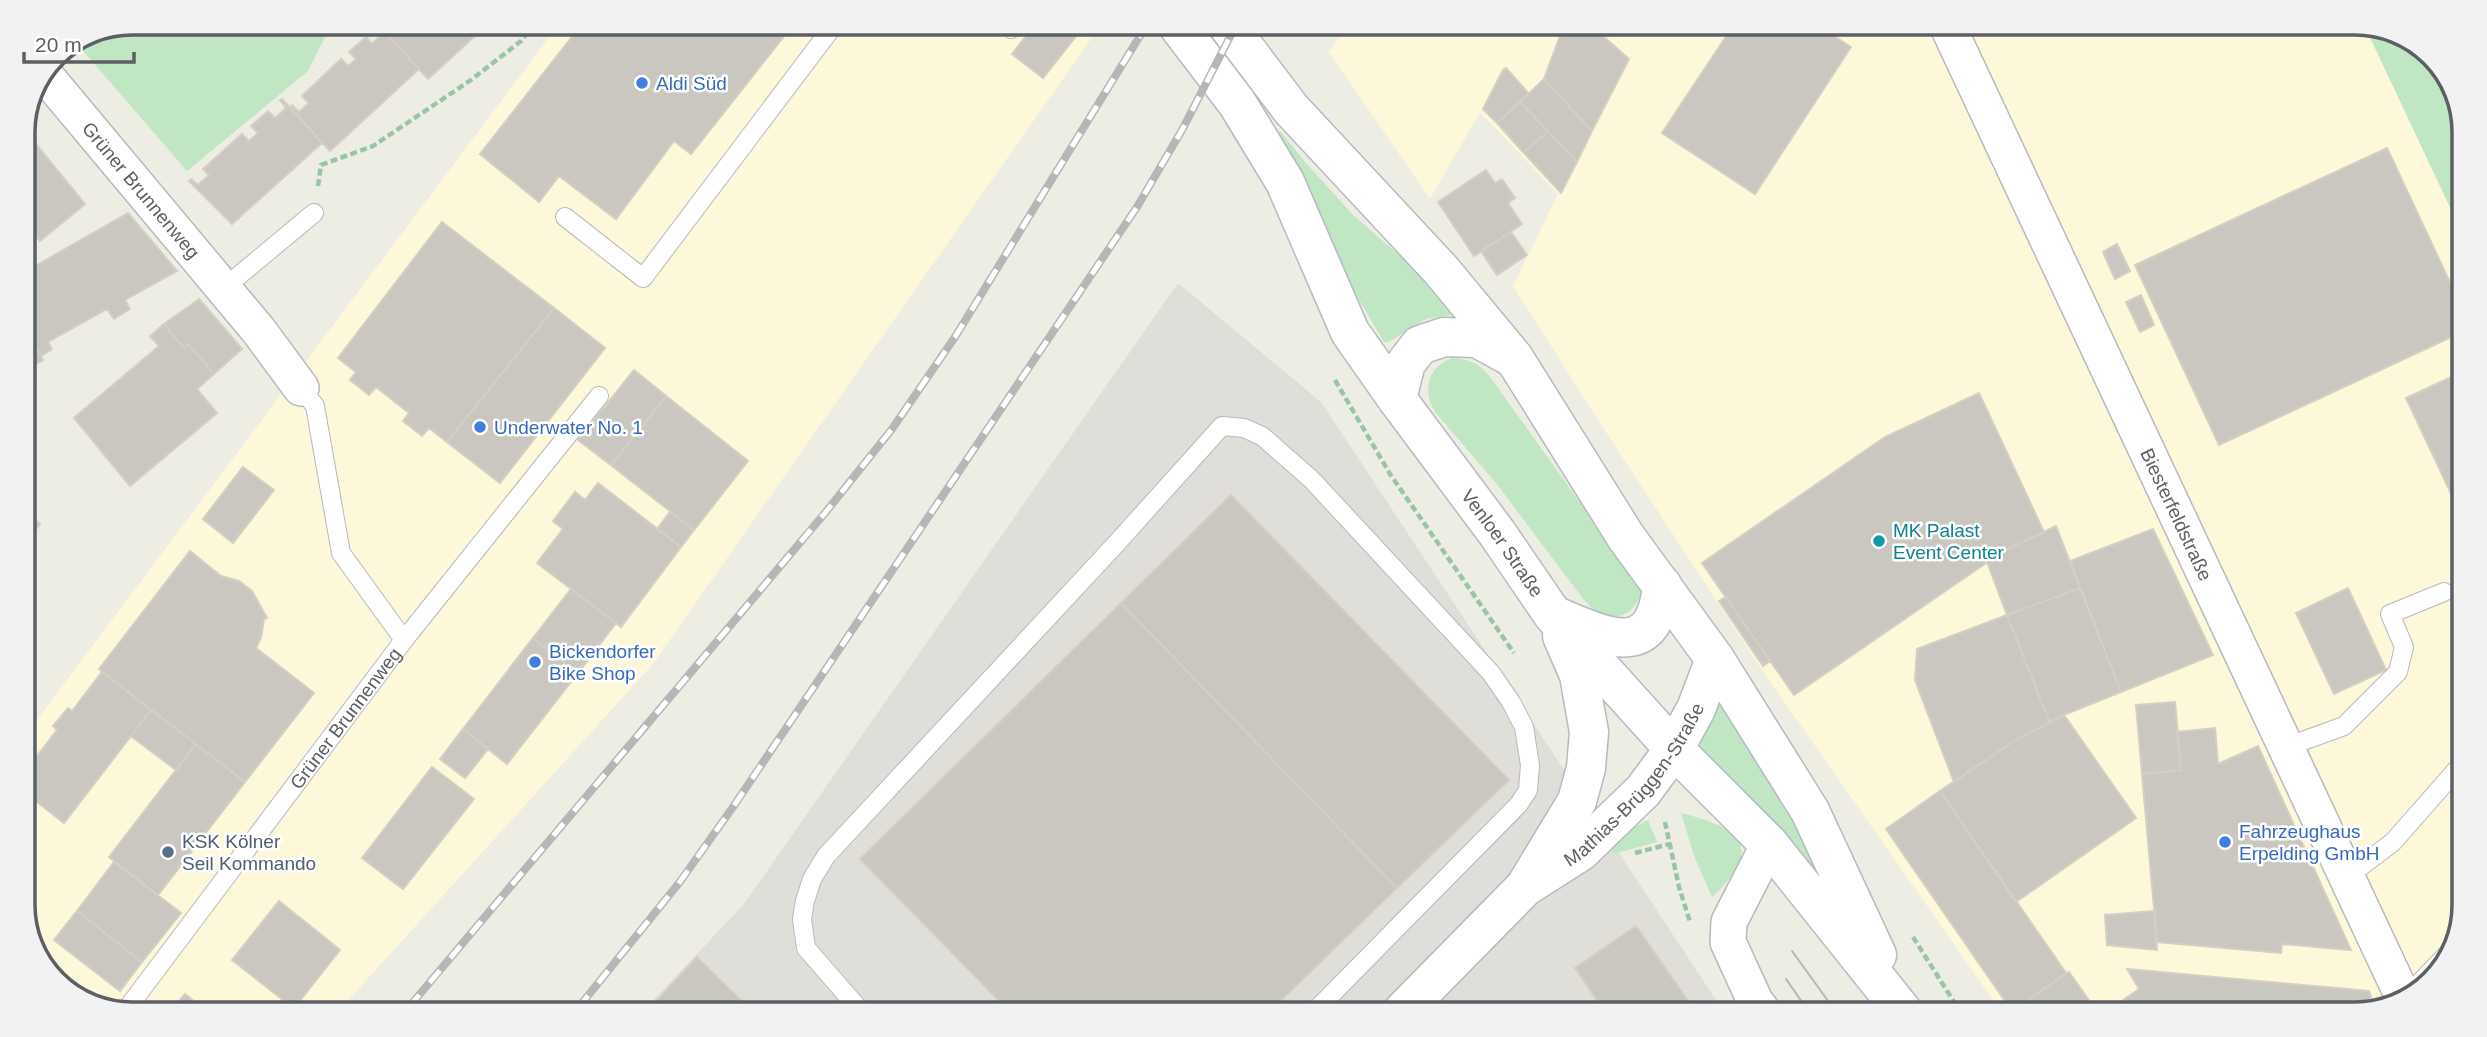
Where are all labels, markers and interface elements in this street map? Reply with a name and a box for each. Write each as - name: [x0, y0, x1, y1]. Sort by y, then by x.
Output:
- scale bar: [24, 21, 135, 65]
- text: 20 m: [35, 33, 82, 56]
- place label: Aldi Süd: [656, 73, 727, 94]
- marker: Aldi Süd: [634, 75, 650, 91]
- street label: Grüner Brunnenweg: [78, 118, 204, 263]
- place label: Underwater No. 1: [494, 417, 643, 438]
- marker: Underwater No. 1: [472, 419, 488, 435]
- street label: Biesterfeldstraße: [2137, 445, 2217, 584]
- street label: Venloer Straße: [1457, 485, 1548, 601]
- place label: MK Palast Event Center: [1893, 520, 2005, 563]
- marker: MK Palast Event Center: [1871, 533, 1887, 549]
- place label: Bickendorfer Bike Shop: [549, 641, 656, 684]
- street label: Grüner Brunnenweg: [285, 643, 405, 793]
- marker: Bickendorfer Bike Shop: [527, 654, 543, 670]
- street label: Mathias-Brüggen-Straße: [1560, 700, 1708, 870]
- place label: Fahrzeughaus Erpelding GmbH: [2239, 821, 2379, 864]
- place label: KSK Kölner Seil Kommando: [182, 831, 316, 874]
- marker: Fahrzeughaus Erpelding GmbH: [2217, 834, 2233, 850]
- marker: KSK Kölner Seil Kommando: [160, 844, 176, 860]

